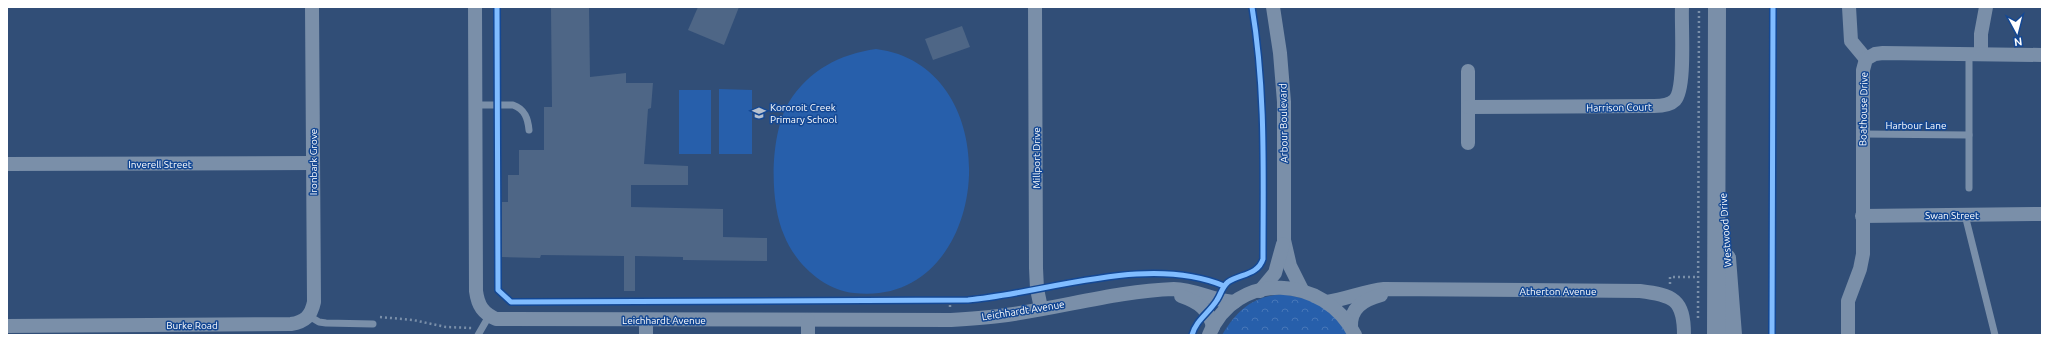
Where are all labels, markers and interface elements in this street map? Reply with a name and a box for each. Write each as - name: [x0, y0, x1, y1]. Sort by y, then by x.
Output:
- north arrow: [1997, 12, 2037, 52]
- text: N: [2013, 35, 2023, 48]
- street label: Boathouse Drive: [1857, 72, 1870, 146]
- street label: Arbour Boulevard: [1277, 83, 1290, 163]
- street label: Harrison Court: [1586, 101, 1652, 114]
- place label: Kororoit Creek Primary School: [770, 102, 837, 125]
- school or university icon: Kororoit Creek Primary School: [751, 105, 767, 121]
- street label: Harbour Lane: [1886, 120, 1946, 131]
- street label: Millport Drive: [1031, 127, 1042, 189]
- street label: Ironbark Grove: [308, 129, 319, 195]
- street label: Inverell Street: [128, 159, 192, 170]
- street label: Westwood Drive: [1717, 193, 1734, 267]
- street label: Swan Street: [1925, 210, 1979, 221]
- street label: Atherton Avenue: [1520, 286, 1596, 297]
- street label: Leichhardt Avenue: [981, 299, 1065, 322]
- street label: Leichhardt Avenue: [622, 315, 706, 326]
- street label: Burke Road: [166, 320, 218, 331]

